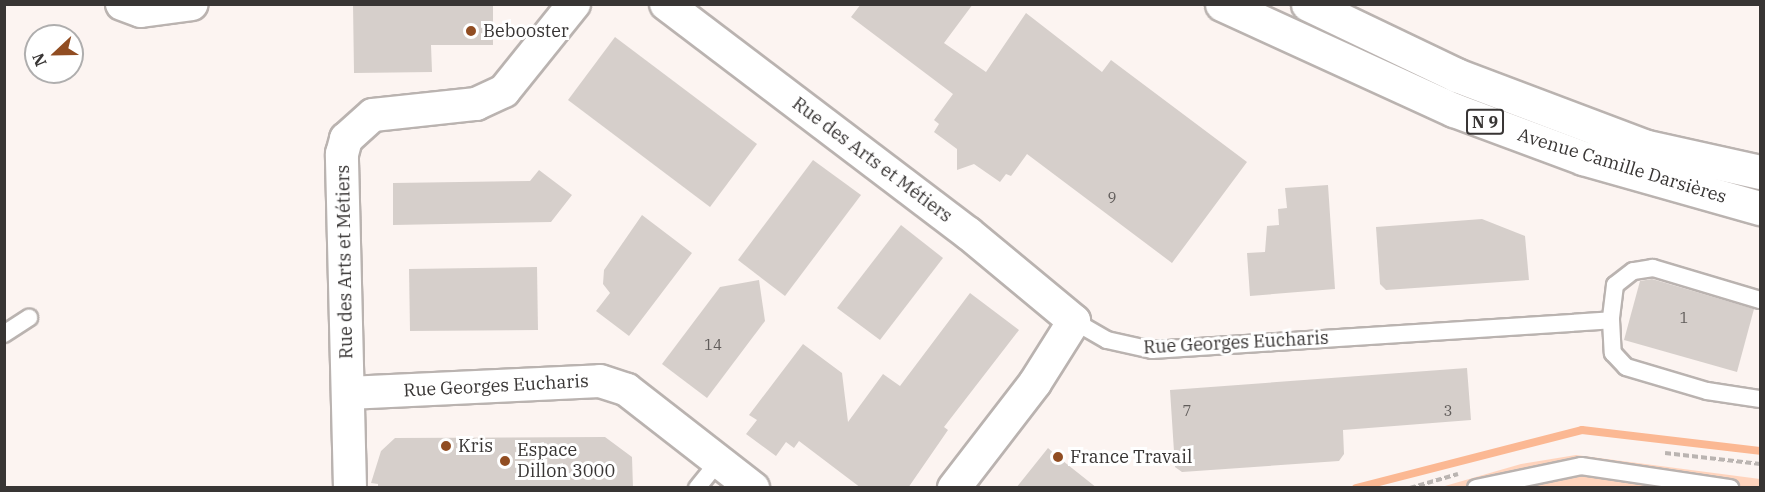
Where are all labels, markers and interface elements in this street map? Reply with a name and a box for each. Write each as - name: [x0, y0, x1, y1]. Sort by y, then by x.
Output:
- place label: Bebooster: [483, 20, 569, 42]
- north arrow: [24, 24, 84, 84]
- marker: Bebooster: [464, 24, 478, 38]
- text: N: [28, 50, 51, 70]
- street label: Rue des Arts et Métiers: [788, 93, 956, 227]
- road number: N 9: [1466, 109, 1504, 135]
- street label: Avenue Camille Darsières: [1515, 124, 1729, 208]
- street label: Rue des Arts et Métiers: [333, 165, 357, 359]
- house number: 9: [1108, 189, 1116, 207]
- house number: 1: [1680, 309, 1688, 327]
- street label: Rue Georges Eucharis: [1143, 327, 1329, 359]
- house number: 14: [704, 336, 722, 354]
- street label: Rue Georges Eucharis: [403, 370, 589, 402]
- house number: 7: [1183, 402, 1191, 420]
- house number: 3: [1444, 402, 1452, 420]
- place label: Kris: [458, 435, 493, 457]
- marker: Kris: [439, 439, 453, 453]
- place label: Espace Dillon 3000: [517, 440, 615, 482]
- place label: France Travail: [1070, 446, 1192, 468]
- marker: France Travail: [1051, 450, 1065, 464]
- marker: Espace Dillon 3000: [498, 454, 512, 468]

